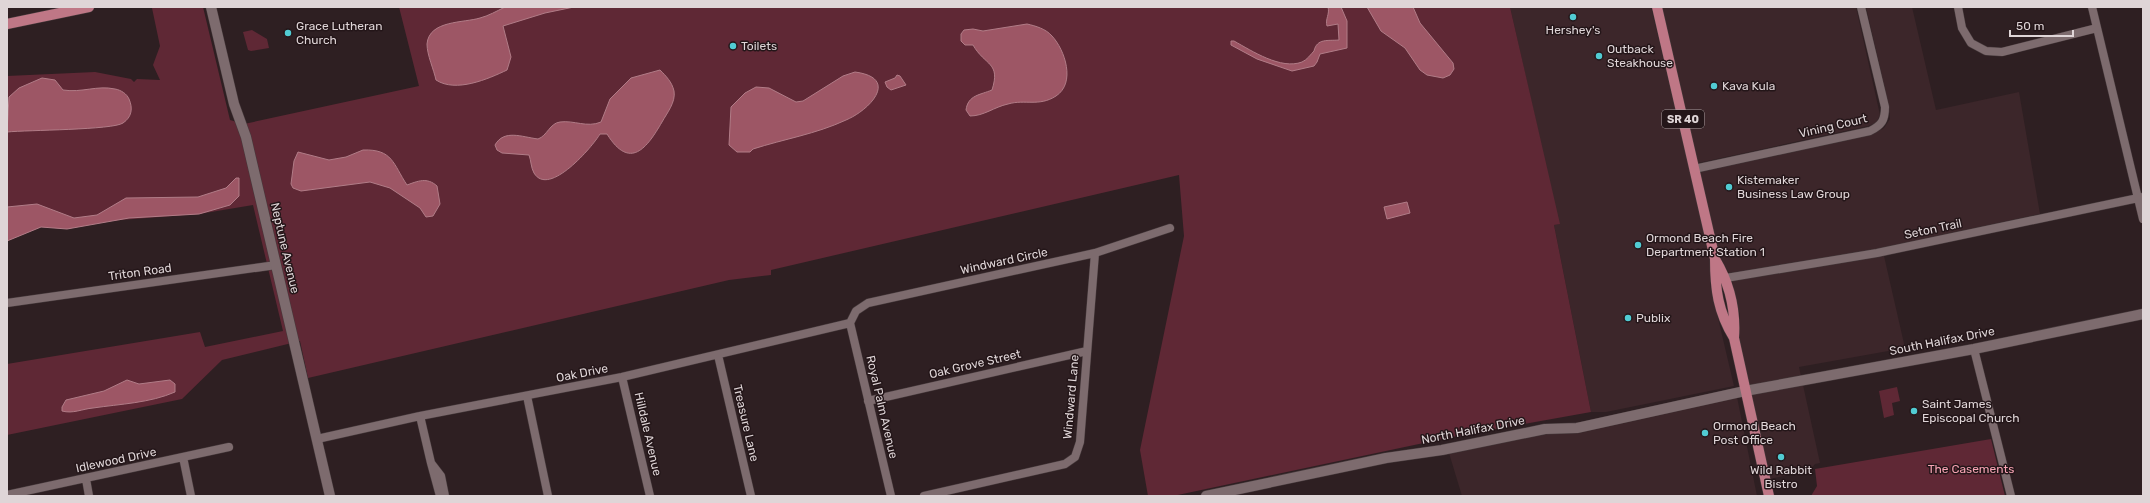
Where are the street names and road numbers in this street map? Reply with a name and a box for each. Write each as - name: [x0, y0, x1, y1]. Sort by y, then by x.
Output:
- road number: SR 40: [1662, 110, 1704, 128]
- street label: Vining Court: [1797, 111, 1869, 141]
- street label: Neptune Avenue: [268, 201, 302, 295]
- street label: Seton Trail: [1903, 216, 1963, 242]
- street label: Windward Circle: [959, 245, 1049, 277]
- street label: Triton Road: [107, 261, 173, 283]
- street label: South Halifax Drive: [1888, 324, 1996, 358]
- street label: Oak Grove Street: [928, 347, 1023, 381]
- street label: Royal Palm Avenue: [863, 354, 901, 460]
- street label: Windward Lane: [1060, 354, 1082, 440]
- street label: Oak Drive: [555, 361, 609, 385]
- street label: Treasure Lane: [730, 383, 762, 463]
- street label: Hilldale Avenue: [632, 391, 664, 477]
- street label: North Halifax Drive: [1420, 413, 1526, 447]
- street label: Idlewood Drive: [74, 445, 158, 475]

